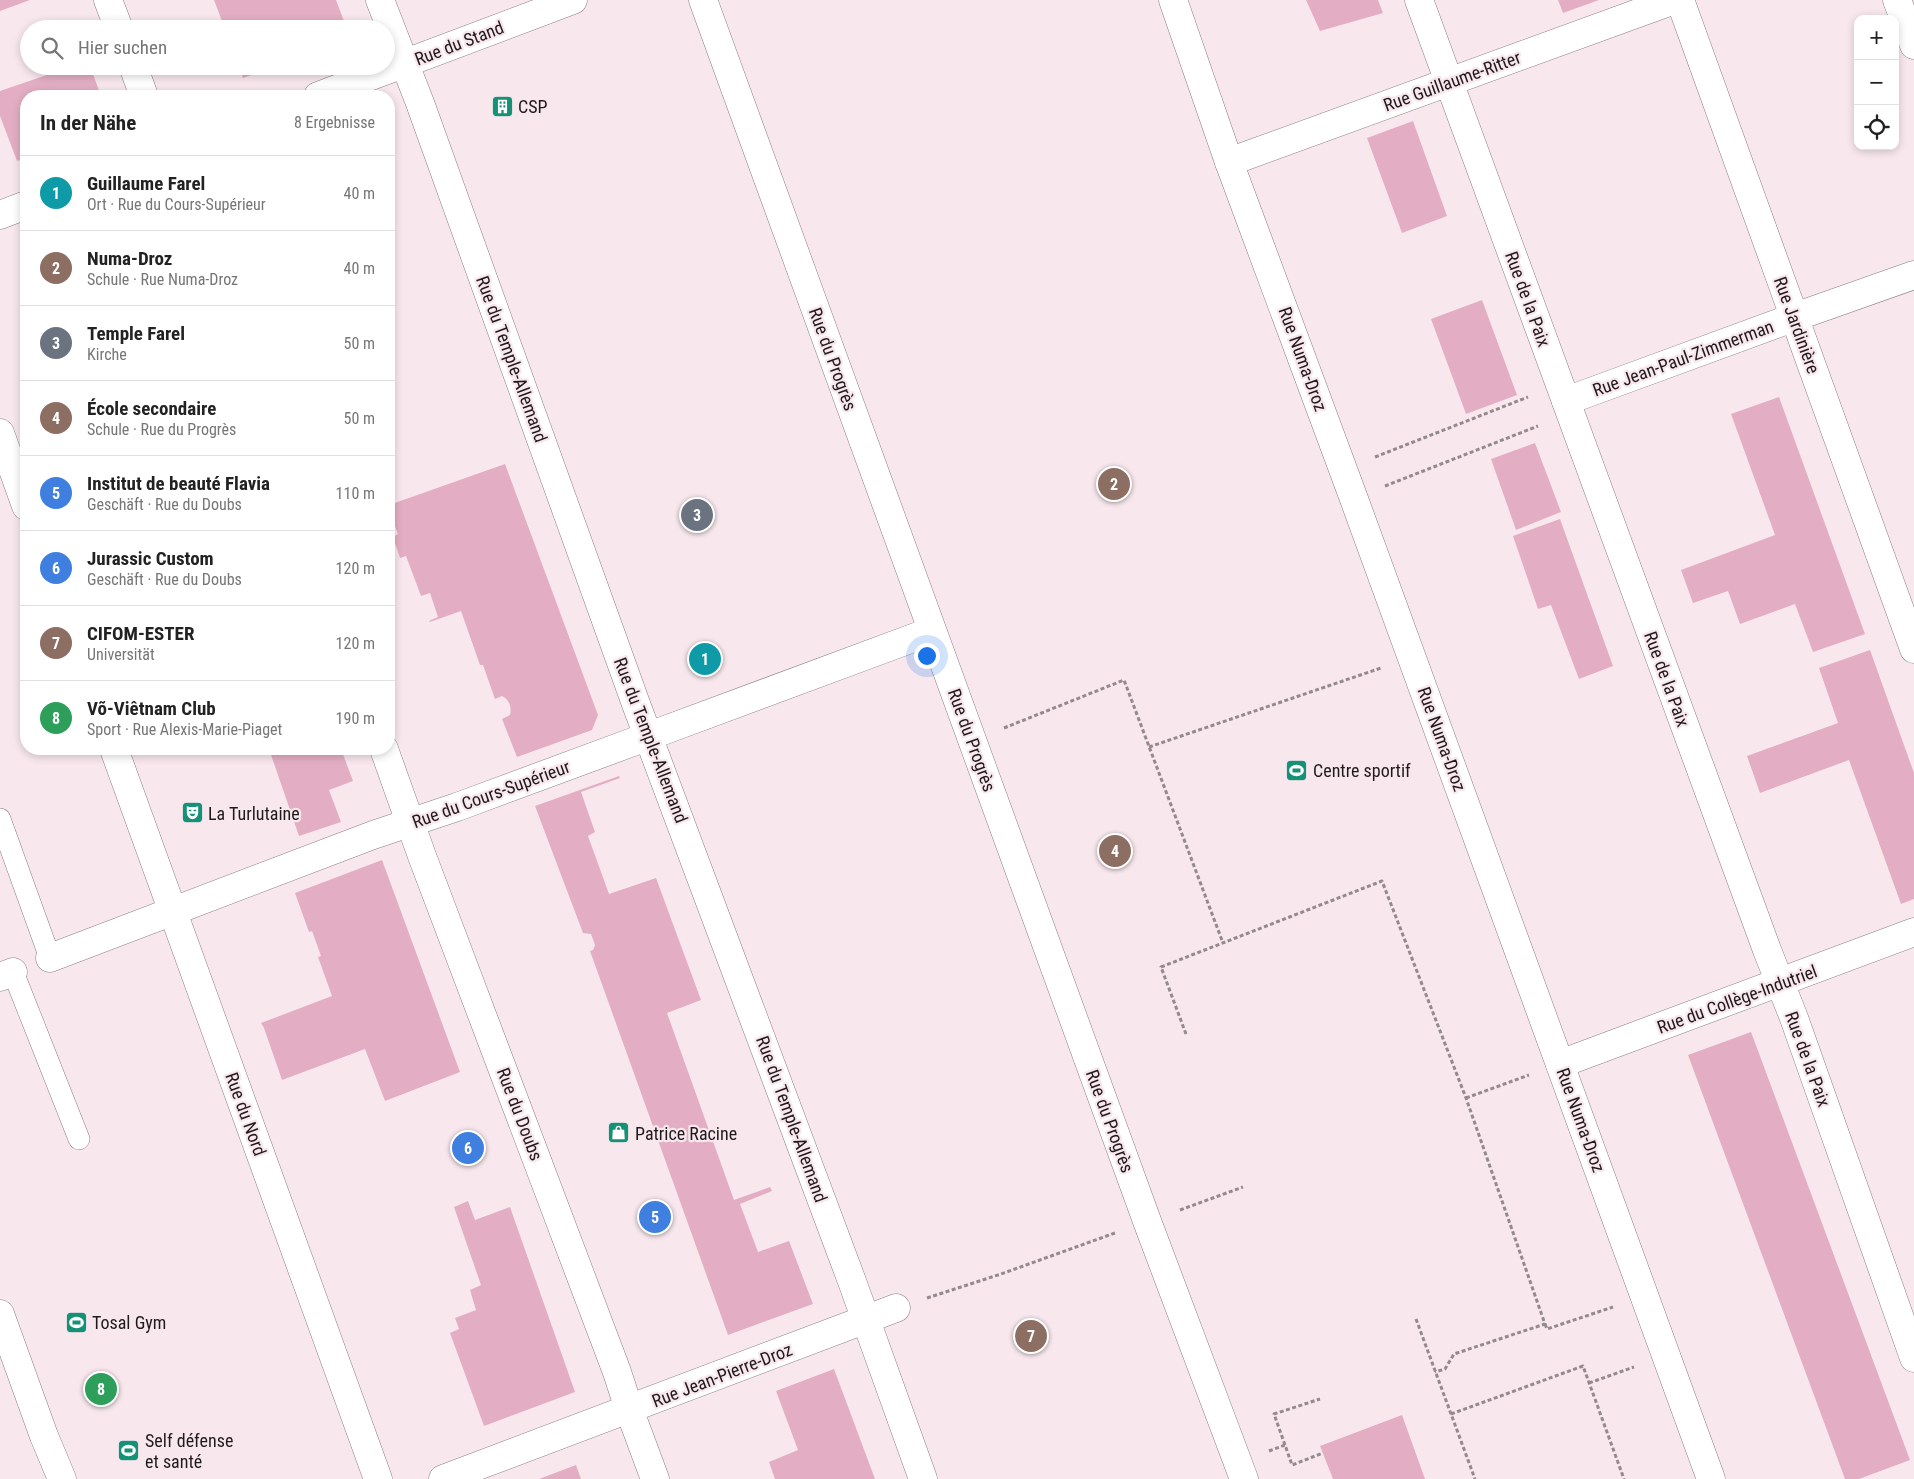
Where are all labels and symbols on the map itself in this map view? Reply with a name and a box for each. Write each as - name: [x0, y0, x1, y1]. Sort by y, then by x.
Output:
- street label: Rue du Stand: [412, 16, 506, 70]
- street label: Rue Guillaume-Ritter: [1380, 46, 1524, 116]
- building icon: CSP: [490, 94, 514, 118]
- place label: CSP: [518, 96, 548, 117]
- street label: Rue de la Paix: [1501, 249, 1555, 350]
- street label: Rue du Temple-Allemand: [472, 273, 552, 445]
- street label: Rue Jardinière: [1770, 274, 1824, 376]
- street label: Rue Numa-Droz: [1274, 304, 1332, 414]
- street label: Rue du Progrès: [805, 305, 861, 413]
- street label: Rue Jean-Paul-Zimmerman: [1590, 315, 1776, 401]
- pin: 2: [1098, 465, 1130, 503]
- pin: 3: [681, 496, 713, 534]
- street label: Rue de la Paix: [1640, 629, 1694, 730]
- pin: 1: [689, 640, 721, 678]
- your location: [914, 643, 940, 669]
- street label: Rue du Temple-Allemand: [610, 654, 692, 826]
- street label: Rue Numa-Droz: [1413, 684, 1471, 794]
- street label: Rue du Progrès: [944, 686, 1000, 794]
- street label: Rue du Cours-Supérieur: [409, 756, 573, 832]
- sports icon: Centre sportif: [1285, 758, 1309, 782]
- place label: Centre sportif: [1313, 760, 1411, 781]
- theatre icon: La Turlutaine: [180, 801, 204, 825]
- place label: La Turlutaine: [208, 803, 300, 824]
- pin: 4: [1099, 832, 1131, 870]
- street label: Rue du Collège-Indutriel: [1654, 960, 1820, 1038]
- street label: Rue de la Paix: [1781, 1009, 1835, 1110]
- street label: Rue du Temple-Allemand: [752, 1033, 832, 1205]
- street label: Rue du Doubs: [493, 1065, 547, 1163]
- street label: Rue Numa-Droz: [1552, 1065, 1610, 1175]
- street label: Rue du Progrès: [1082, 1067, 1138, 1175]
- street label: Rue du Nord: [221, 1070, 271, 1158]
- shop icon: Patrice Racine: [607, 1121, 631, 1145]
- place label: Patrice Racine: [635, 1123, 737, 1144]
- pin: 6: [452, 1129, 484, 1167]
- pin: 5: [639, 1198, 671, 1236]
- sports icon: Tosal Gym: [64, 1310, 88, 1334]
- place label: Tosal Gym: [92, 1312, 166, 1333]
- pin: 7: [1015, 1317, 1047, 1355]
- street label: Rue Jean-Pierre-Droz: [649, 1339, 795, 1411]
- pin: 8: [85, 1370, 117, 1408]
- place label: Self défense et santé: [145, 1430, 233, 1472]
- sports icon: Self défense et santé: [117, 1438, 141, 1462]

